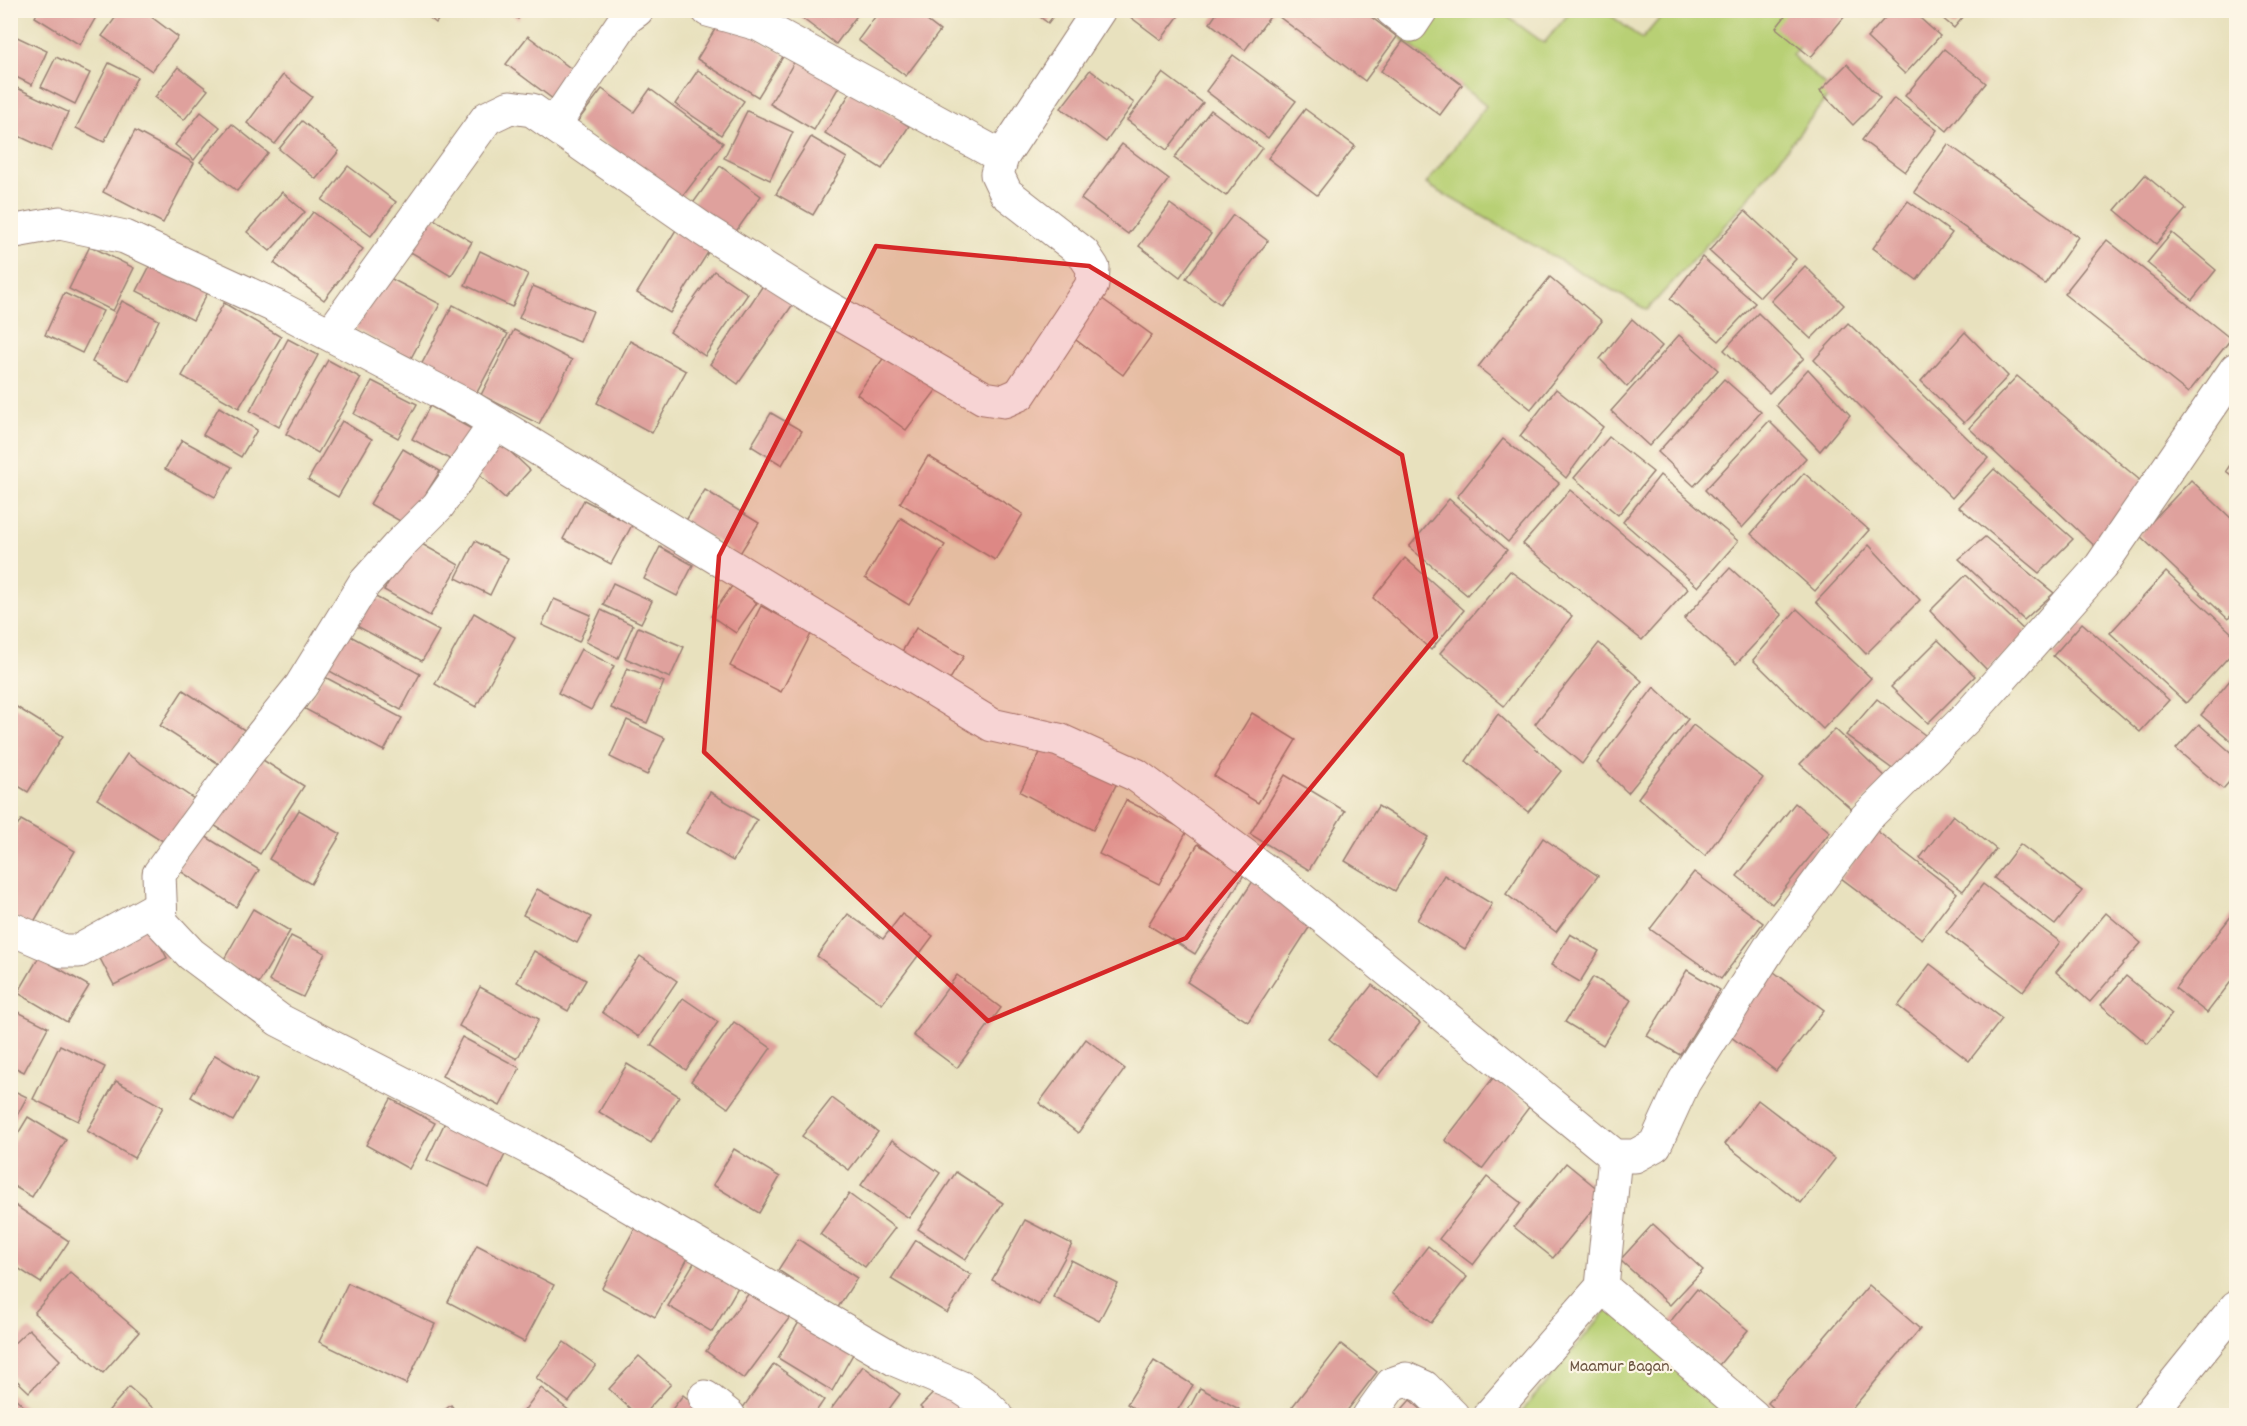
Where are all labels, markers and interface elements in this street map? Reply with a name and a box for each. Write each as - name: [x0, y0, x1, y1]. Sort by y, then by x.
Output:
- park label: Maamur Bagan.: [1570, 1355, 1672, 1380]

